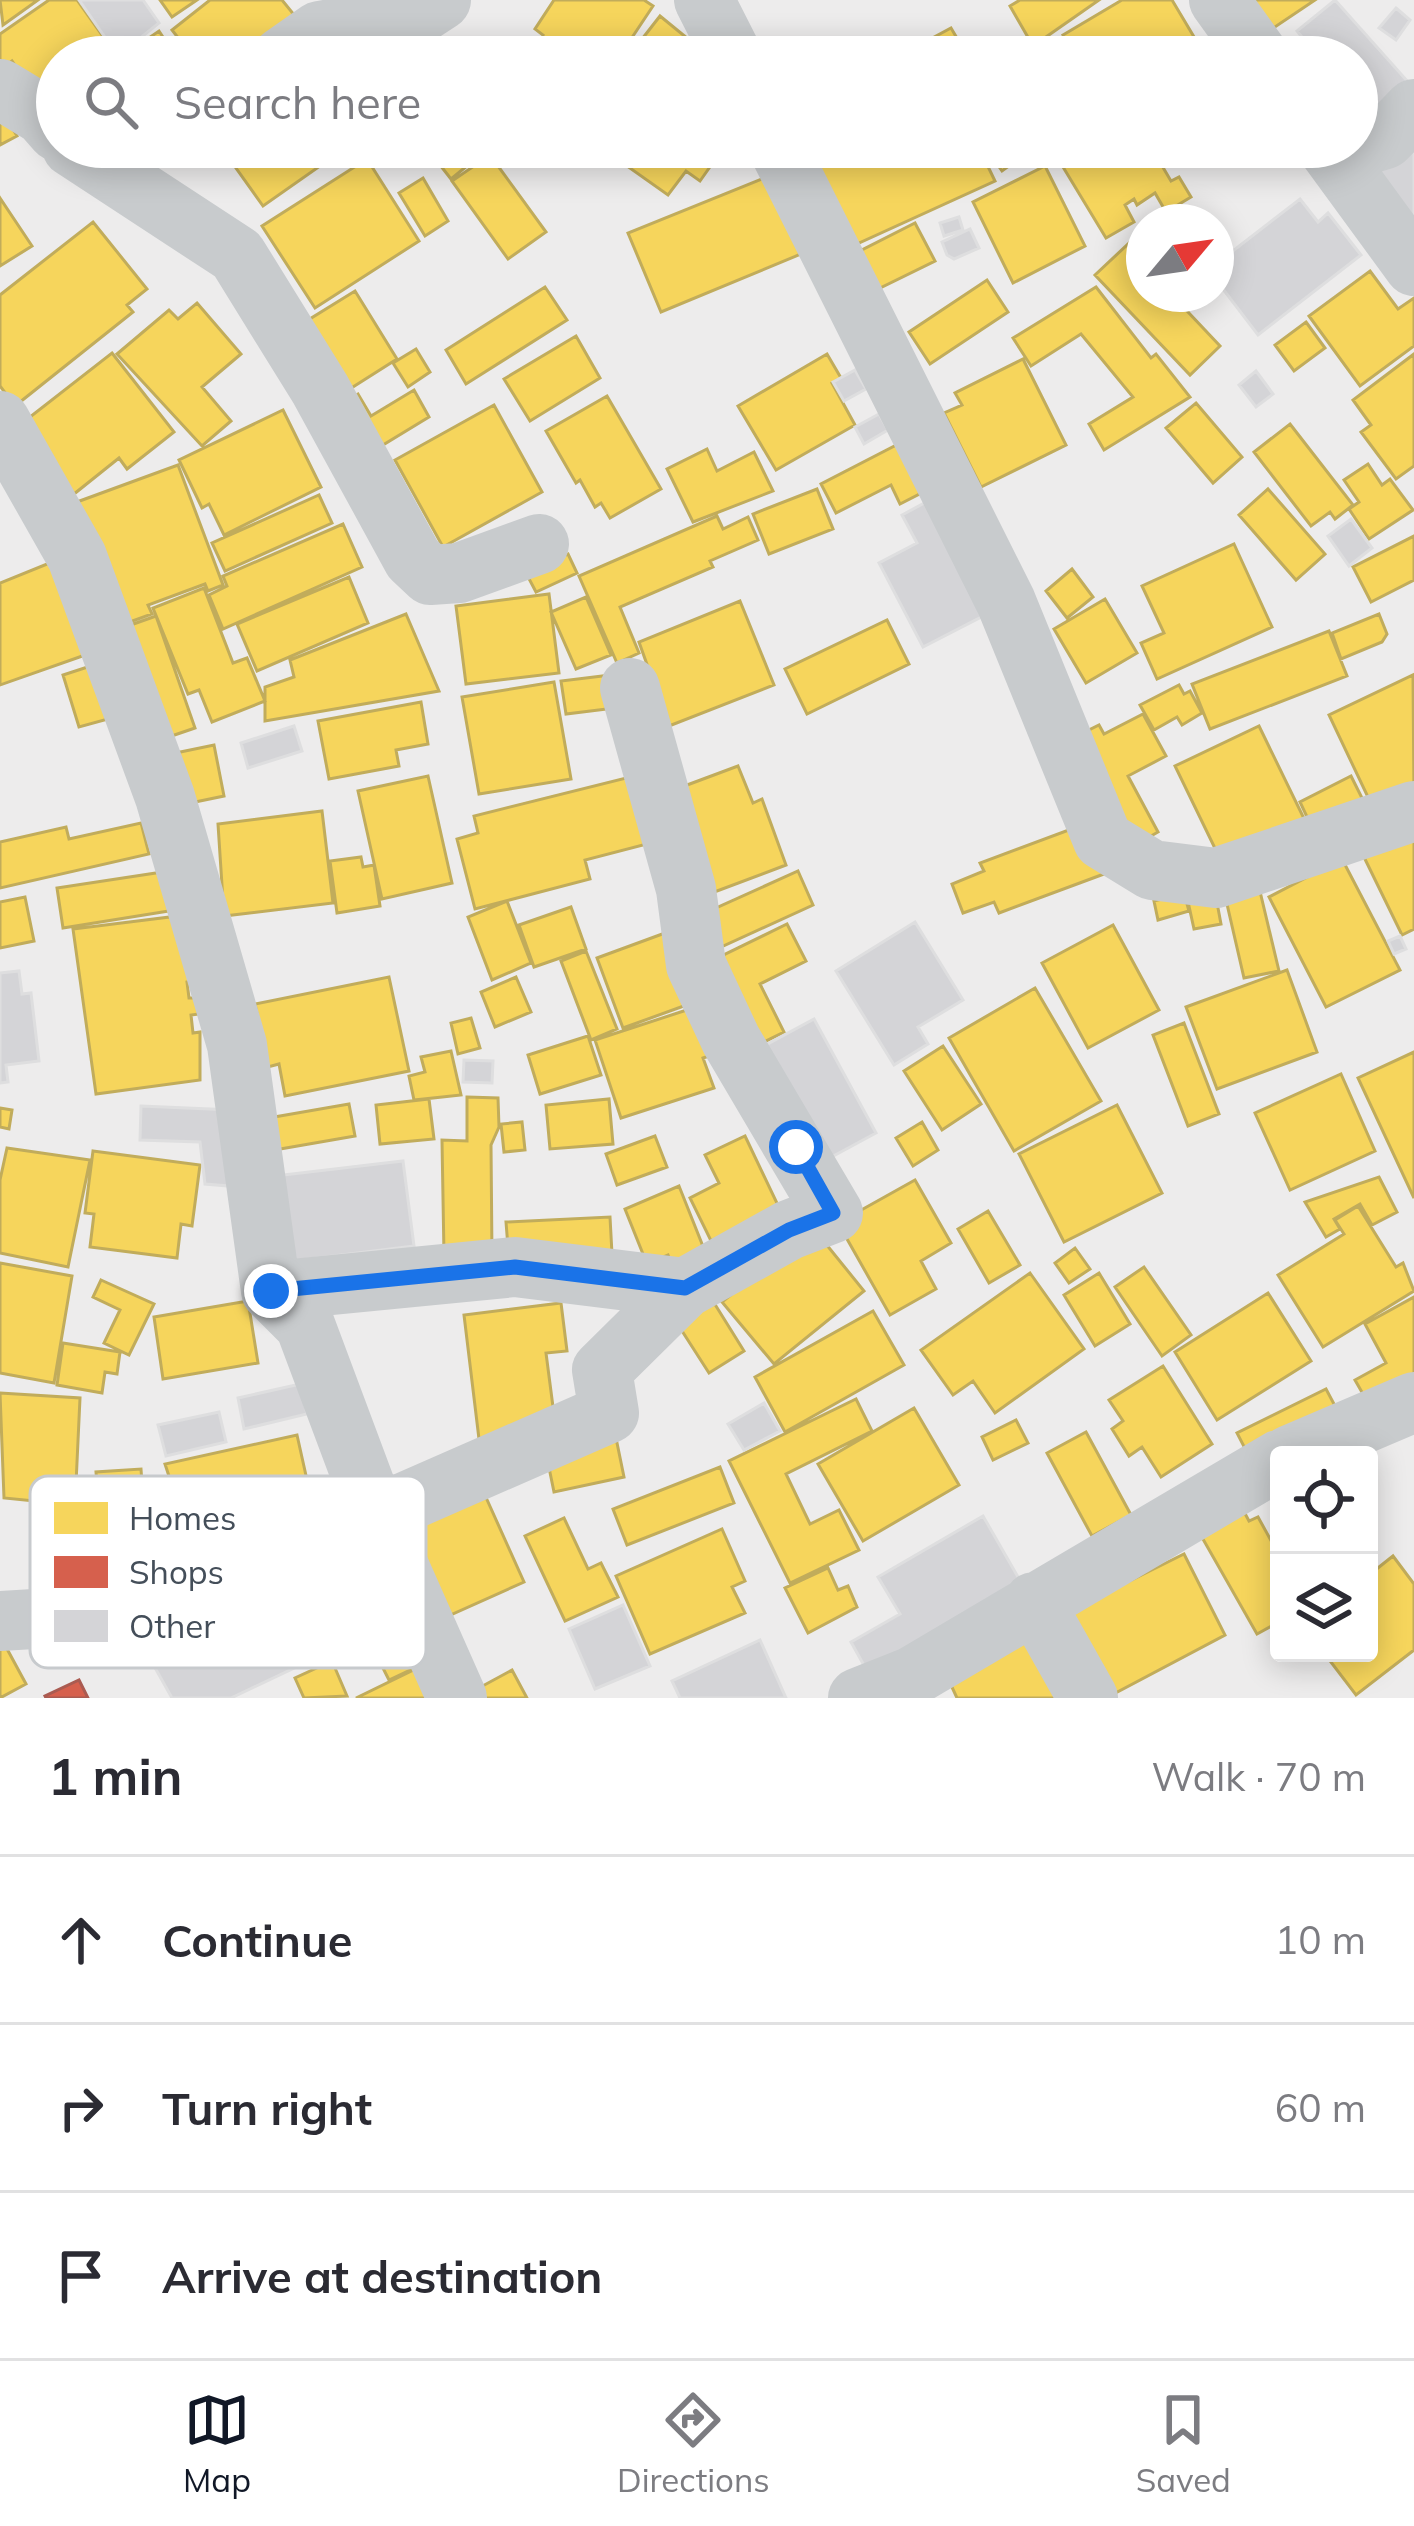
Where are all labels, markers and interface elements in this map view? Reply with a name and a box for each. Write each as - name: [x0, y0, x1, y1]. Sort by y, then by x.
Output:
- search box: [36, 36, 1378, 168]
- icon: search: [78, 69, 144, 135]
- text: Search here: [174, 74, 421, 130]
- north arrow: [1126, 204, 1234, 312]
- route start: [769, 1120, 823, 1174]
- route end: [244, 1264, 298, 1318]
- map controls: [1270, 1446, 1378, 1662]
- button: locate: [1270, 1446, 1378, 1554]
- legend: [30, 1476, 426, 1668]
- text: Homes: [129, 1497, 236, 1538]
- text: Shops: [129, 1551, 224, 1592]
- button: layers: [1270, 1554, 1378, 1662]
- text: Other: [129, 1605, 215, 1646]
- text: 1 min: [48, 1744, 183, 1808]
- text: Walk · 70 m: [1152, 1752, 1366, 1801]
- icon: ahead: [48, 1907, 114, 1973]
- text: Continue: [162, 1912, 352, 1968]
- text: 10 m: [1275, 1915, 1366, 1964]
- icon: right: [48, 2075, 114, 2141]
- text: Turn right: [162, 2080, 372, 2136]
- text: 60 m: [1275, 2083, 1366, 2132]
- icon: arrive: [48, 2243, 114, 2309]
- text: Arrive at destination: [162, 2248, 602, 2304]
- tab: Map: [183, 2387, 251, 2500]
- tab: Directions: [617, 2387, 770, 2500]
- tab: Saved: [1136, 2387, 1231, 2500]

